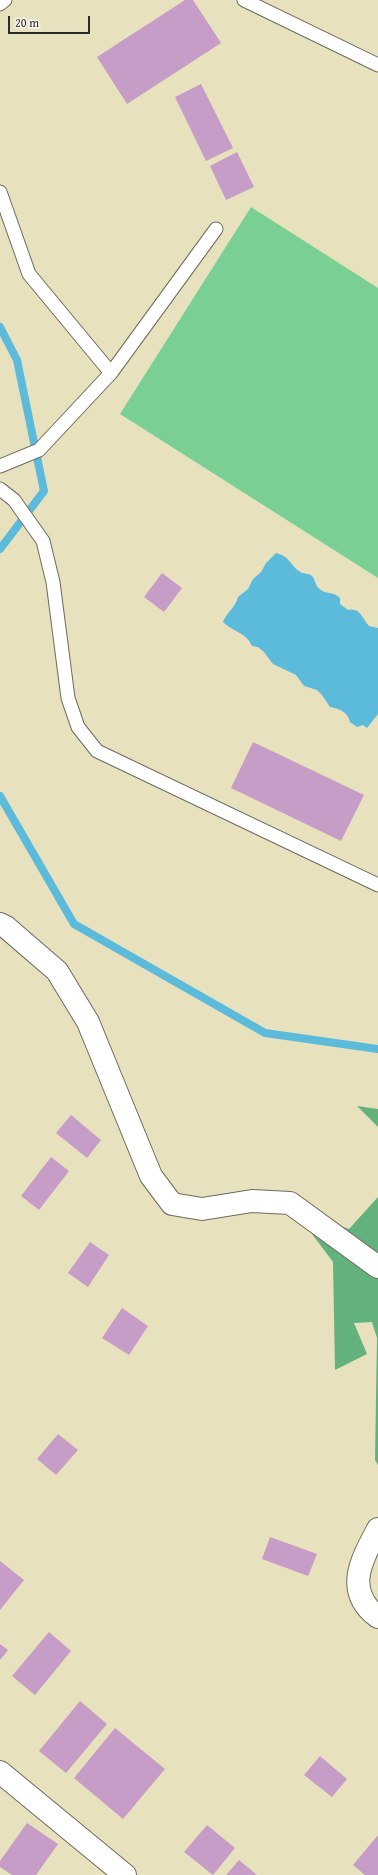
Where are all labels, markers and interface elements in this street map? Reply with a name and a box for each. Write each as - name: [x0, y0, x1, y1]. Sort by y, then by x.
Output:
- scale bar: [10, 8, 92, 34]
- text: 20 m: [15, 14, 39, 31]

